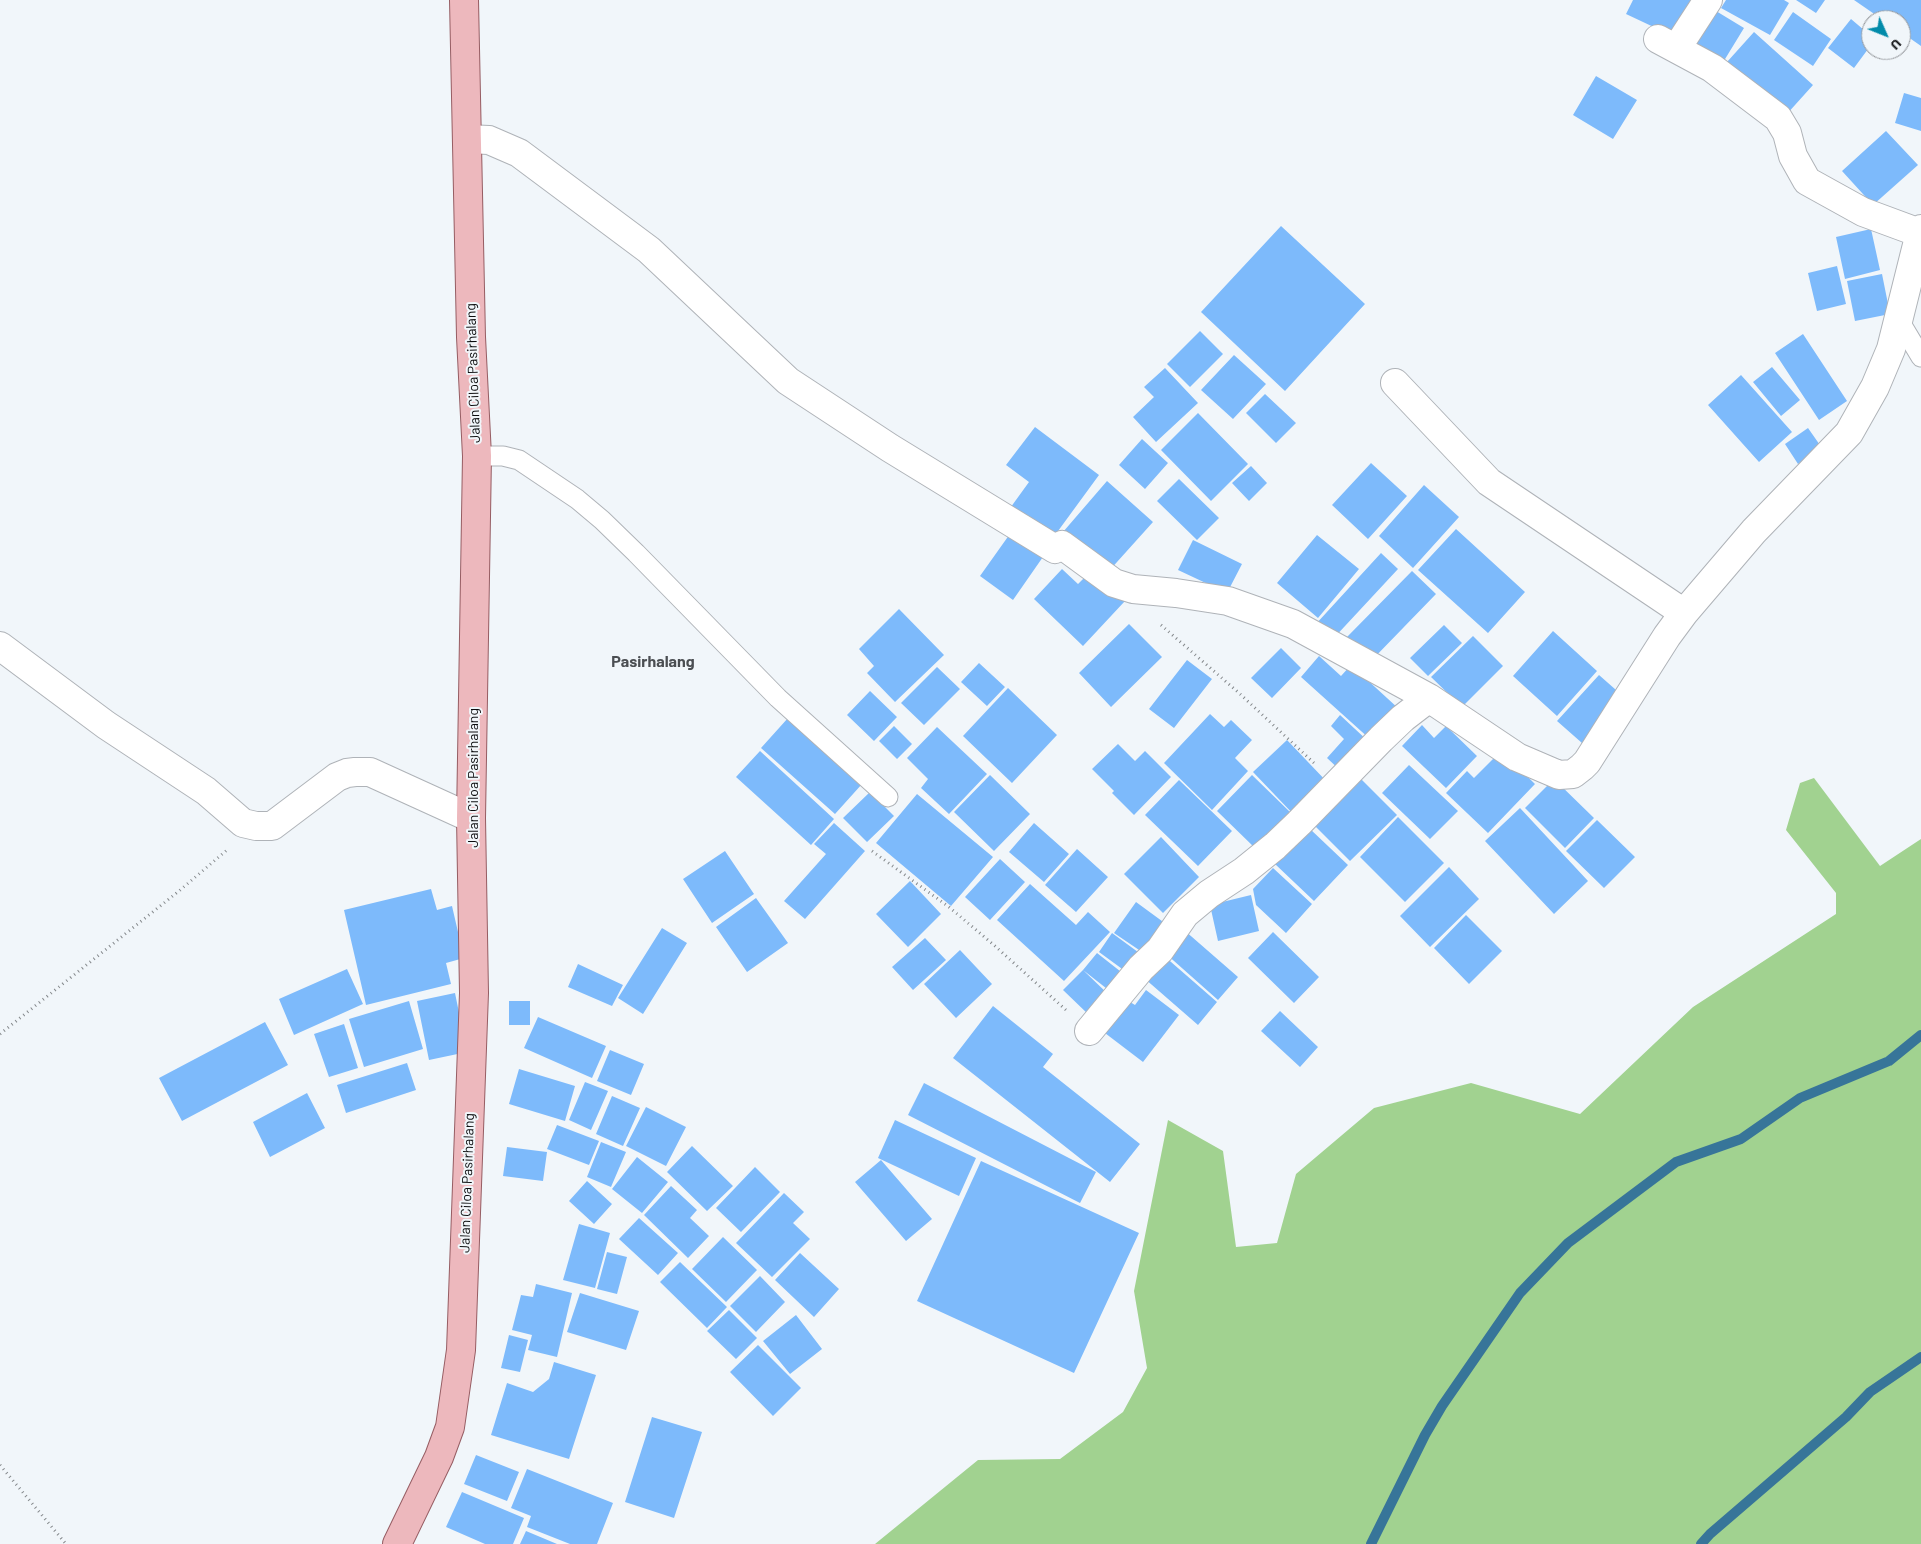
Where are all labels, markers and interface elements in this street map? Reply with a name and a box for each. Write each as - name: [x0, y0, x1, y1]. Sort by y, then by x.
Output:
- north arrow: [1861, 10, 1911, 60]
- text: U: [1887, 36, 1906, 54]
- street label: Jalan Ciloa Pasirhalang: [462, 303, 484, 443]
- district label: Pasirhalang: [611, 652, 695, 672]
- street label: Jalan Ciloa Pasirhalang: [465, 708, 481, 848]
- street label: Jalan Ciloa Pasirhalang: [456, 1113, 478, 1253]

